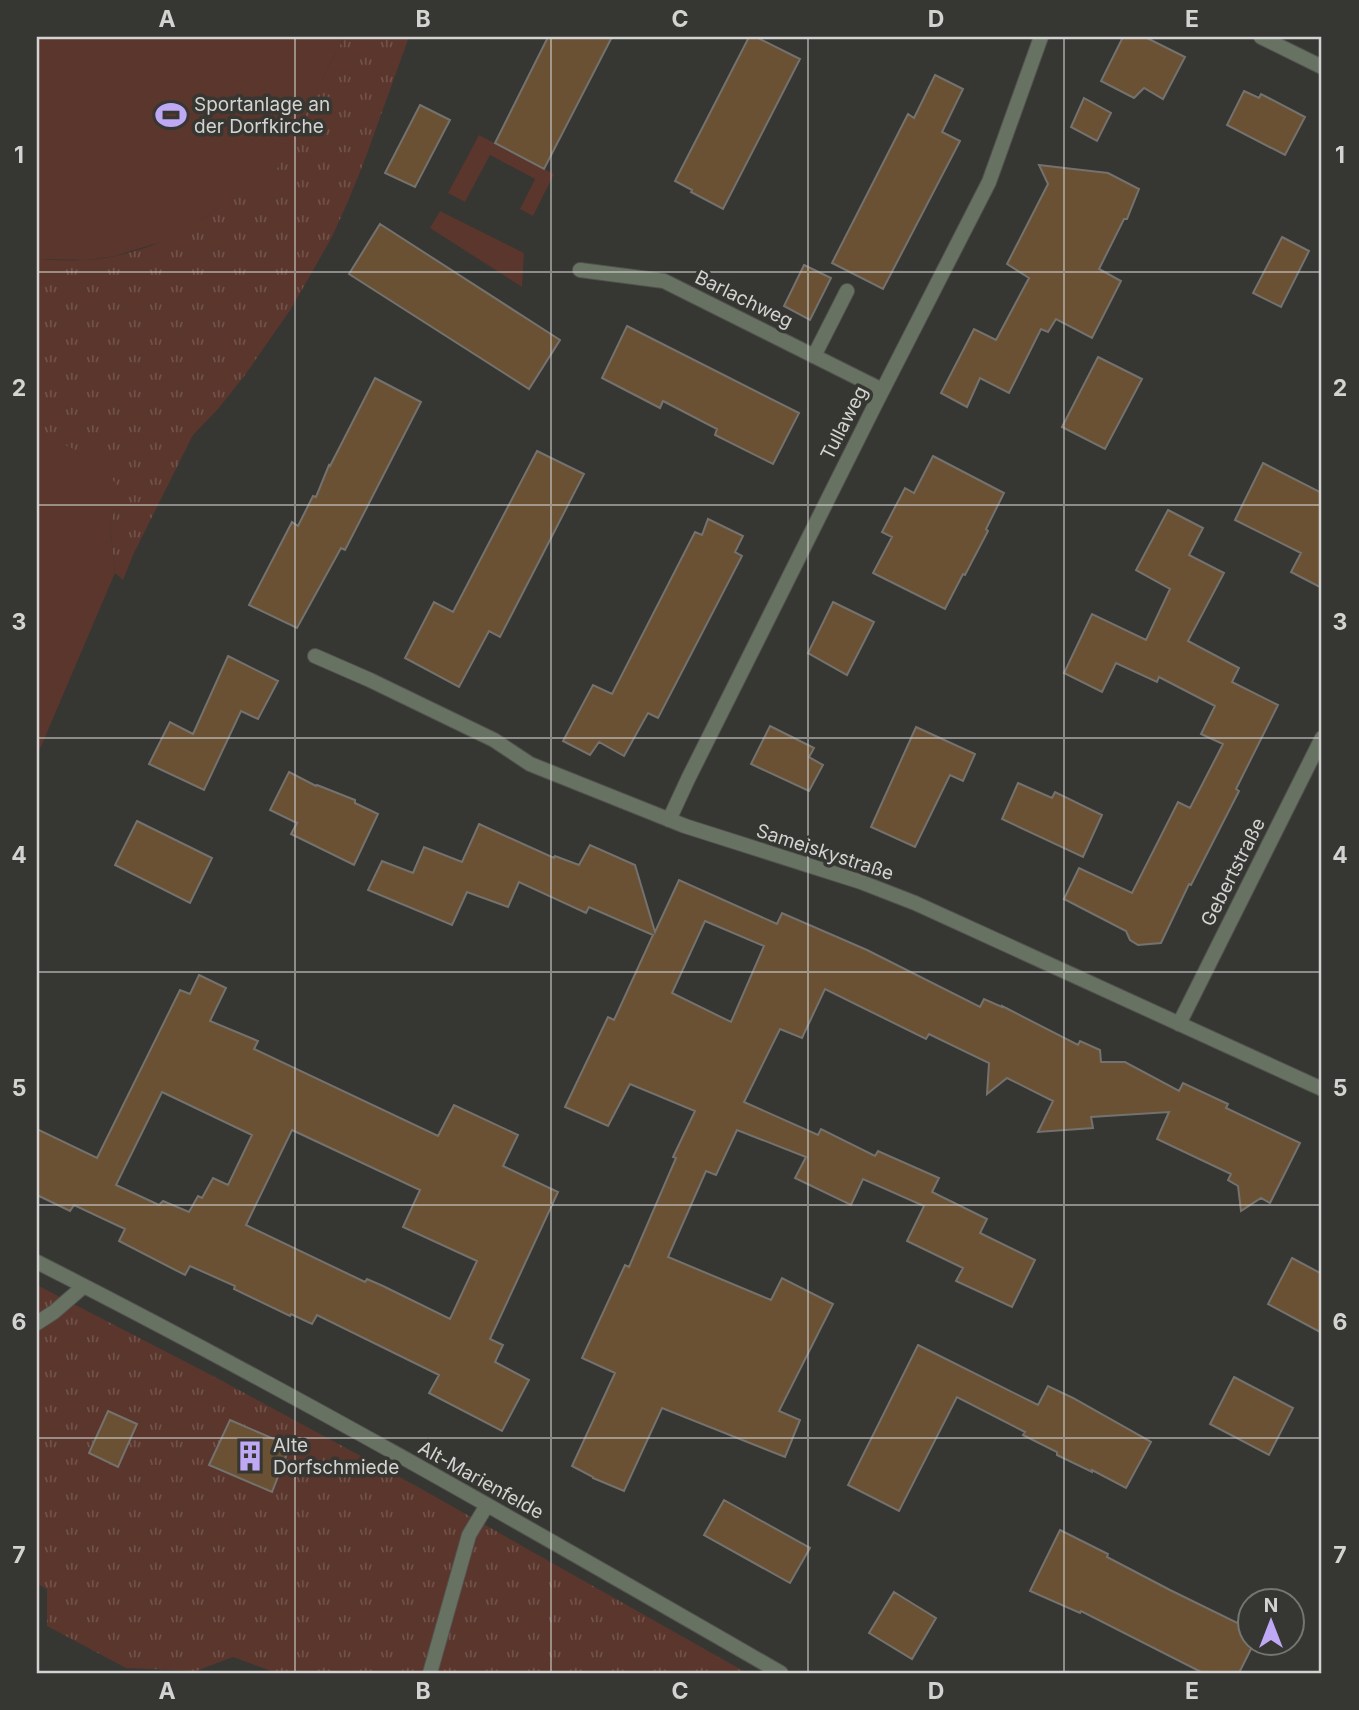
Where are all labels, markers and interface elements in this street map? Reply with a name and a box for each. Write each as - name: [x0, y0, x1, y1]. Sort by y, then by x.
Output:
- text: A: [158, 5, 176, 33]
- text: B: [415, 5, 431, 33]
- text: C: [671, 5, 689, 33]
- text: D: [928, 5, 944, 33]
- text: E: [1185, 5, 1199, 33]
- place label: Sportanlage an der Dorfkirche: [194, 93, 330, 138]
- sports icon: Sportanlage an der Dorfkirche: [154, 98, 188, 132]
- text: 1: [14, 141, 24, 169]
- text: 1: [1335, 141, 1345, 169]
- street label: Barlachweg: [691, 265, 797, 333]
- text: 2: [12, 374, 26, 402]
- text: 2: [1333, 374, 1347, 402]
- street label: Tullaweg: [816, 382, 872, 464]
- text: 3: [12, 608, 26, 636]
- text: 3: [1333, 608, 1347, 636]
- street label: Gebertstraße: [1196, 814, 1270, 930]
- street label: Sameiskystraße: [753, 819, 897, 885]
- text: 4: [11, 841, 27, 869]
- text: 4: [1332, 841, 1348, 869]
- text: 5: [12, 1074, 26, 1102]
- text: 5: [1333, 1074, 1347, 1102]
- text: 6: [12, 1308, 26, 1336]
- text: 6: [1333, 1308, 1347, 1336]
- place label: Alte Dorfschmiede: [273, 1434, 399, 1479]
- street label: Alt-Marienfelde: [414, 1436, 548, 1524]
- building icon: Alte Dorfschmiede: [233, 1439, 267, 1473]
- text: 7: [12, 1541, 26, 1569]
- text: 7: [1333, 1541, 1347, 1569]
- north arrow: [1236, 1588, 1306, 1658]
- text: N: [1264, 1594, 1278, 1617]
- text: A: [158, 1677, 176, 1705]
- text: B: [415, 1677, 431, 1705]
- text: C: [671, 1677, 689, 1705]
- text: D: [928, 1677, 944, 1705]
- text: E: [1185, 1677, 1199, 1705]

